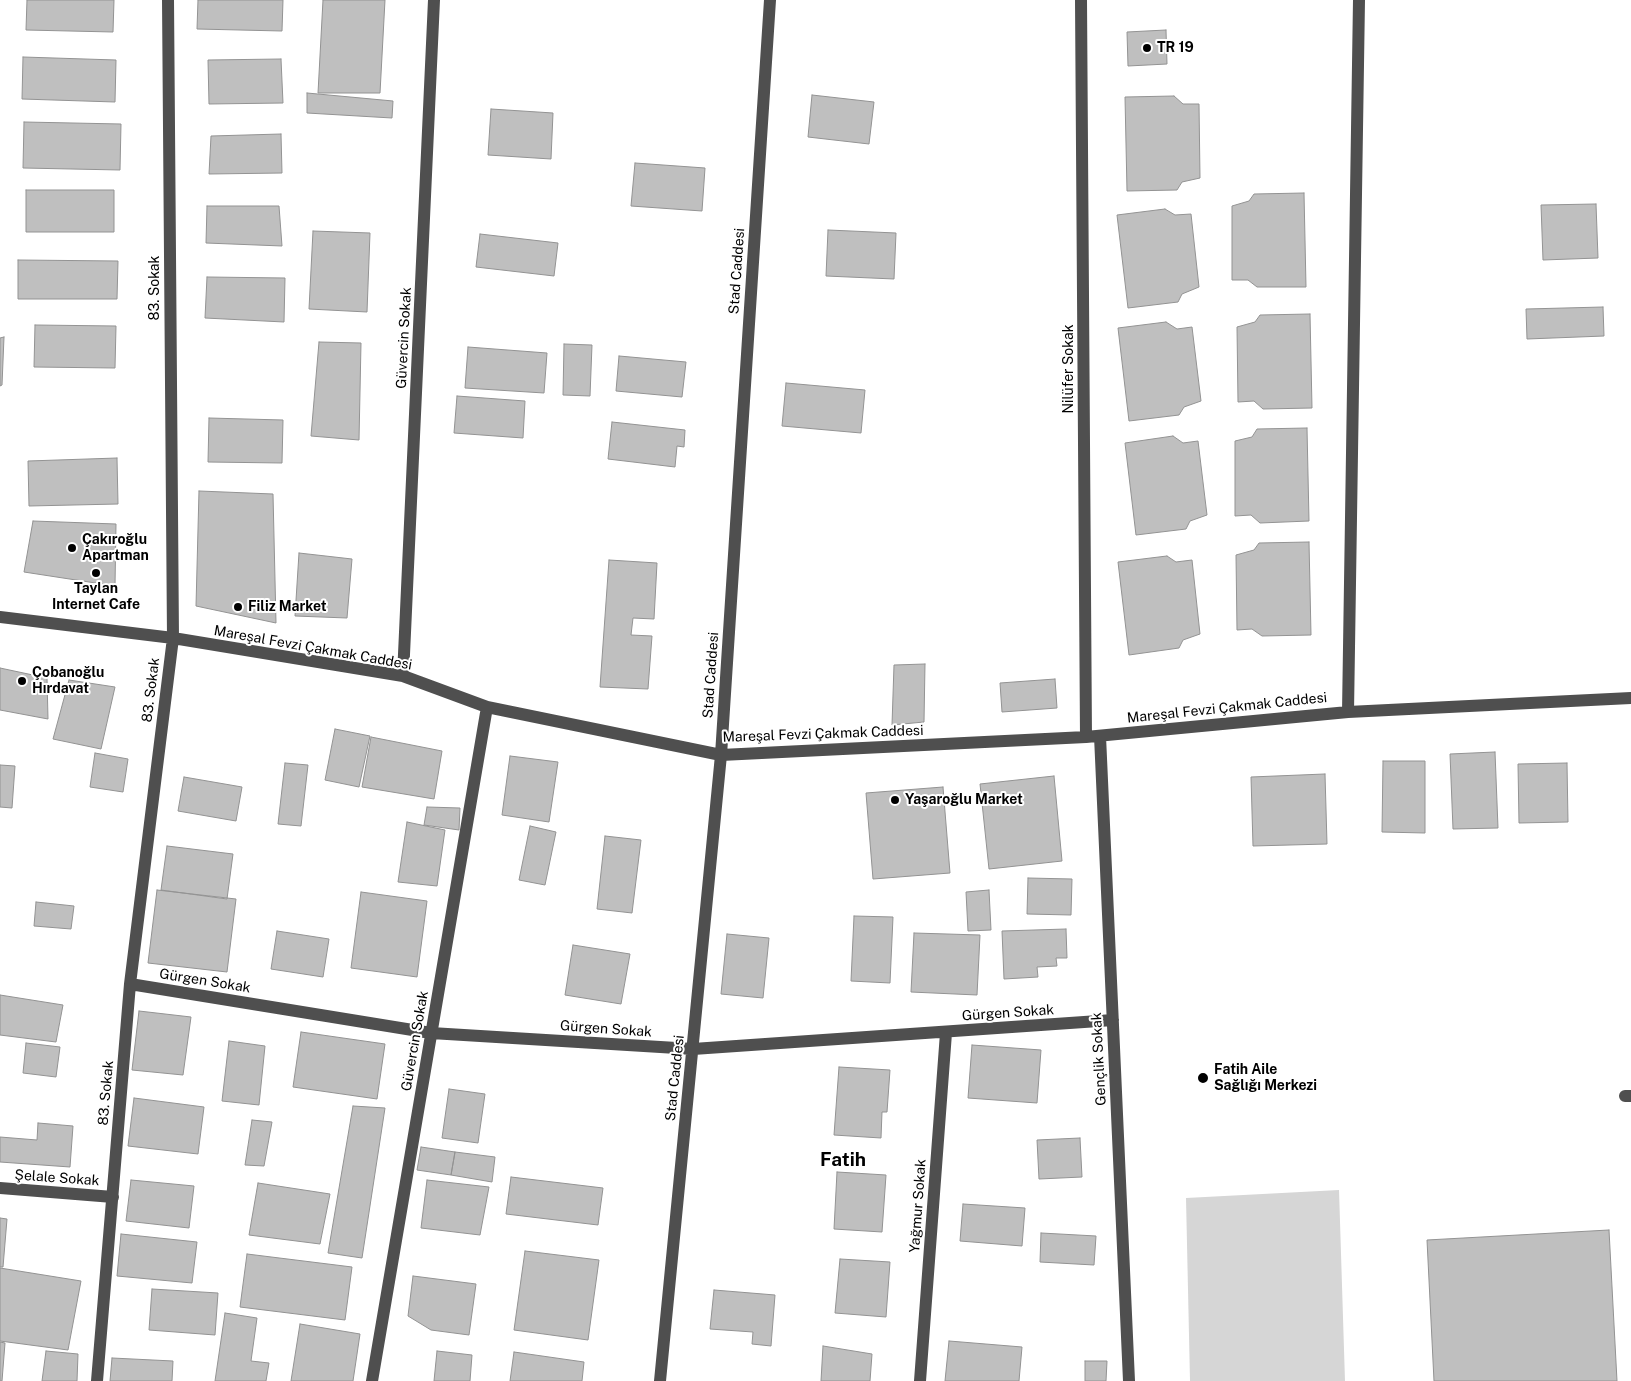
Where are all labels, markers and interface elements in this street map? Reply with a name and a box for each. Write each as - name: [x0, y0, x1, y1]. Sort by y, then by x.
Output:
- place label: TR 19: [1157, 40, 1194, 56]
- marker: TR 19: [1141, 42, 1153, 54]
- street label: Stad Caddesi: [726, 227, 748, 315]
- street label: 83. Sokak: [147, 256, 163, 320]
- street label: Güvercin Sokak: [393, 287, 415, 389]
- street label: Nilüfer Sokak: [1061, 324, 1077, 414]
- place label: Çakıroğlu Apartman: [82, 532, 149, 564]
- marker: Çakıroğlu Apartman: [66, 542, 78, 554]
- marker: Taylan Internet Cafe: [90, 567, 102, 579]
- place label: Taylan Internet Cafe: [52, 581, 140, 614]
- place label: Filiz Market: [248, 599, 327, 615]
- marker: Filiz Market: [232, 601, 244, 613]
- street label: Mareşal Fevzi Çakmak Caddesi: [213, 622, 413, 674]
- street label: Stad Caddesi: [700, 631, 722, 719]
- street label: 83. Sokak: [139, 657, 163, 723]
- place label: Çobanoğlu Hırdavat: [32, 665, 104, 698]
- marker: Çobanoğlu Hırdavat: [16, 675, 28, 687]
- street label: Mareşal Fevzi Çakmak Caddesi: [1126, 689, 1328, 727]
- street label: Mareşal Fevzi Çakmak Caddesi: [722, 722, 924, 746]
- place label: Yaşaroğlu Market: [905, 792, 1023, 808]
- marker: Yaşaroğlu Market: [889, 794, 901, 806]
- street label: Gürgen Sokak: [158, 965, 252, 997]
- street label: Güvercin Sokak: [398, 989, 432, 1093]
- street label: Gürgen Sokak: [961, 1001, 1055, 1025]
- street label: Gençlik Sokak: [1088, 1012, 1110, 1106]
- street label: Gürgen Sokak: [559, 1017, 653, 1041]
- street label: Stad Caddesi: [662, 1034, 688, 1122]
- street label: 83. Sokak: [95, 1060, 117, 1126]
- place label: Fatih Aile Sağlığı Merkezi: [1214, 1062, 1317, 1094]
- marker: Fatih Aile Sağlığı Merkezi: [1196, 1071, 1210, 1085]
- district label: Fatih: [820, 1149, 866, 1171]
- street label: Yağmur Sokak: [906, 1159, 930, 1253]
- street label: Şelale Sokak: [14, 1167, 100, 1189]

